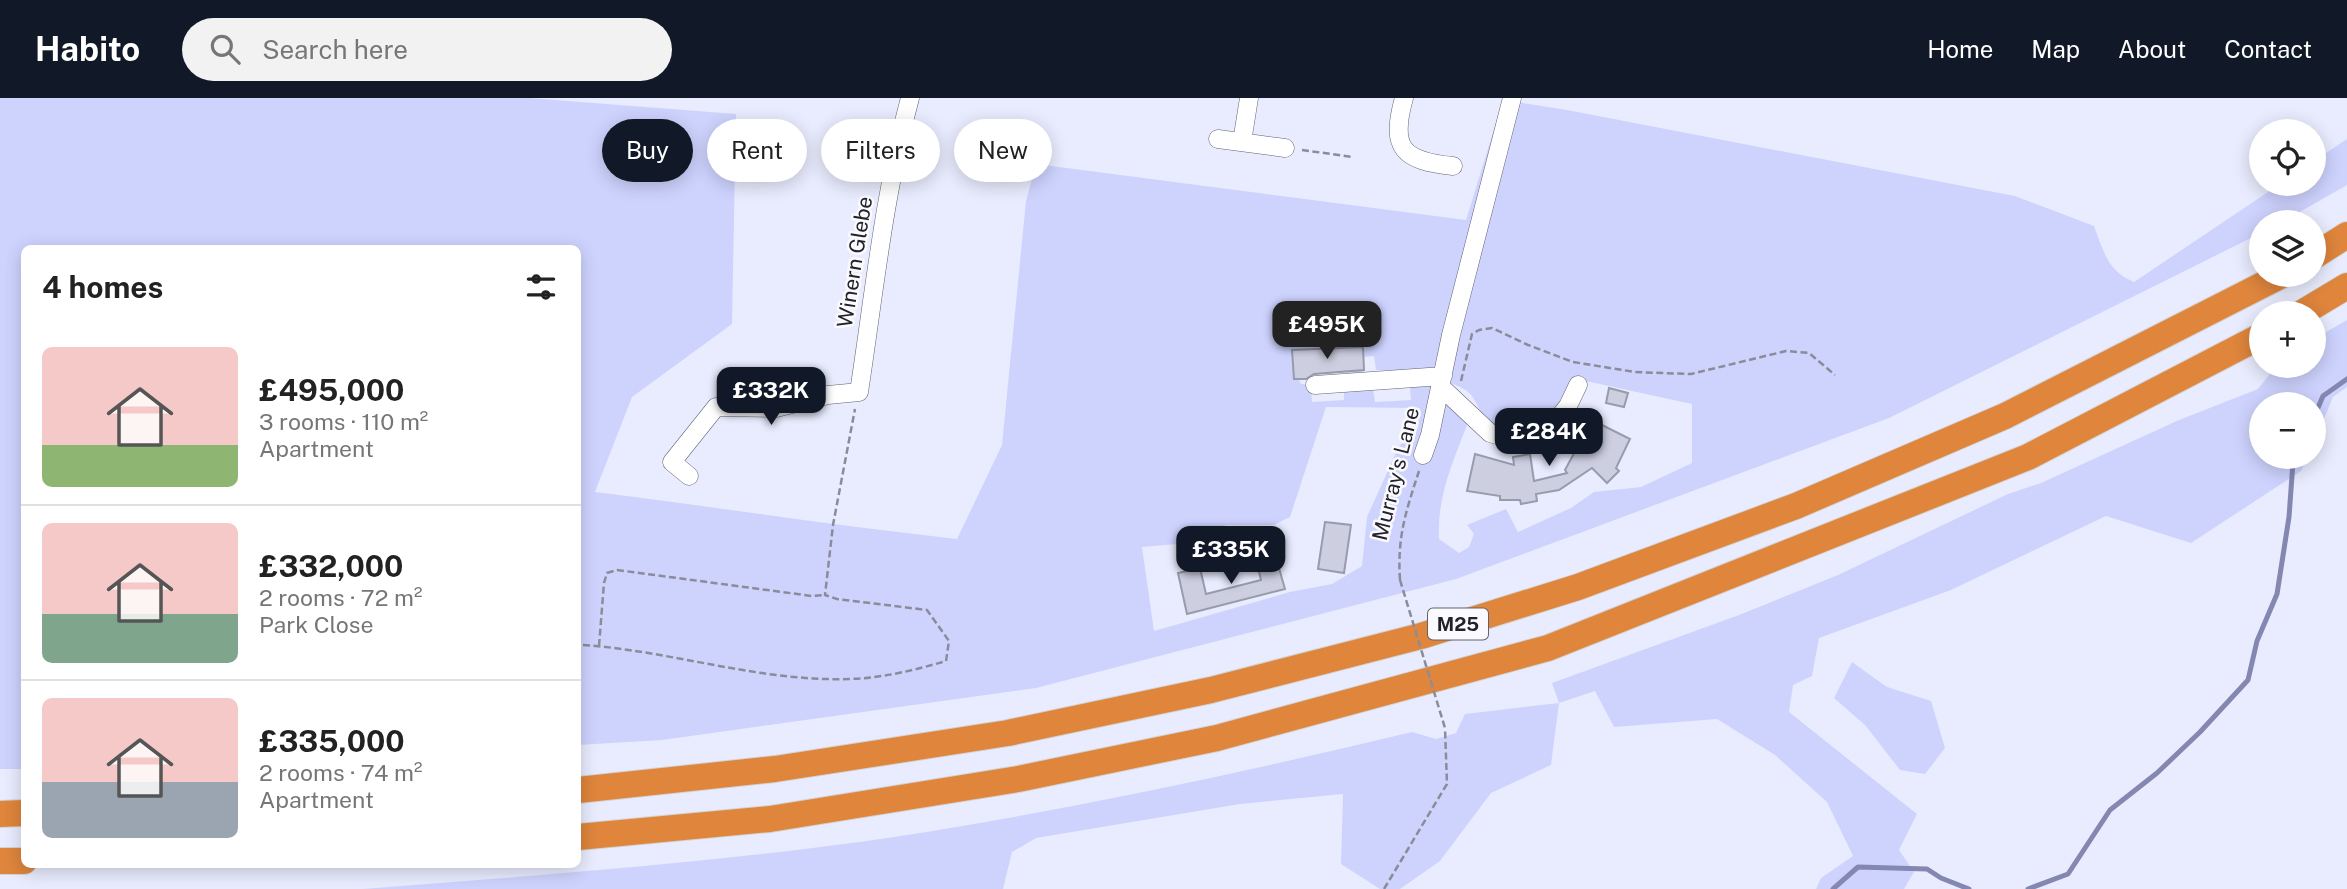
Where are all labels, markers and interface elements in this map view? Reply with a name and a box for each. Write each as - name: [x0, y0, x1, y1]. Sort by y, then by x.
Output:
- search box: [182, 18, 672, 81]
- text: Habito: [35, 30, 140, 68]
- icon: search: [206, 30, 244, 68]
- text: Search here: [262, 34, 408, 65]
- text: Home: [1927, 35, 1993, 63]
- text: Map: [2031, 35, 2080, 63]
- text: About: [2118, 35, 2186, 63]
- text: Contact: [2224, 35, 2312, 63]
- chip: Buy: [602, 119, 693, 182]
- chip: Rent: [707, 119, 807, 182]
- chip: Filters: [821, 119, 940, 182]
- chip: New: [954, 119, 1052, 182]
- map controls: [2249, 119, 2326, 469]
- button: locate: [2249, 119, 2326, 196]
- street label: Winern Glebe: [832, 195, 877, 329]
- button: layers: [2249, 210, 2326, 287]
- icon: filters: [522, 268, 560, 306]
- text: 4 homes: [42, 269, 163, 305]
- button: +: [2249, 301, 2326, 378]
- pin: £495K: [1278, 302, 1376, 361]
- text: £495K: [1288, 310, 1366, 337]
- pin: £332K: [722, 368, 820, 427]
- text: £495,000: [259, 372, 404, 408]
- icon: home: [98, 375, 182, 459]
- text: £332K: [733, 376, 809, 403]
- button: −: [2249, 392, 2326, 469]
- street label: Murray's Lane: [1367, 405, 1424, 543]
- text: 3 rooms · 110 m²: [259, 408, 428, 435]
- pin: £284K: [1500, 408, 1598, 468]
- text: £284K: [1511, 417, 1587, 444]
- text: Apartment: [259, 435, 374, 462]
- pin: £335K: [1182, 526, 1280, 586]
- text: £335K: [1192, 535, 1270, 562]
- text: £332,000: [259, 548, 403, 584]
- icon: home: [98, 551, 182, 635]
- text: 2 rooms · 72 m²: [259, 584, 422, 611]
- road number: M25: [1428, 608, 1488, 639]
- text: Park Close: [259, 611, 373, 638]
- text: £335,000: [259, 723, 405, 759]
- icon: home: [98, 726, 182, 810]
- text: 2 rooms · 74 m²: [259, 759, 422, 786]
- text: Apartment: [259, 786, 374, 813]

